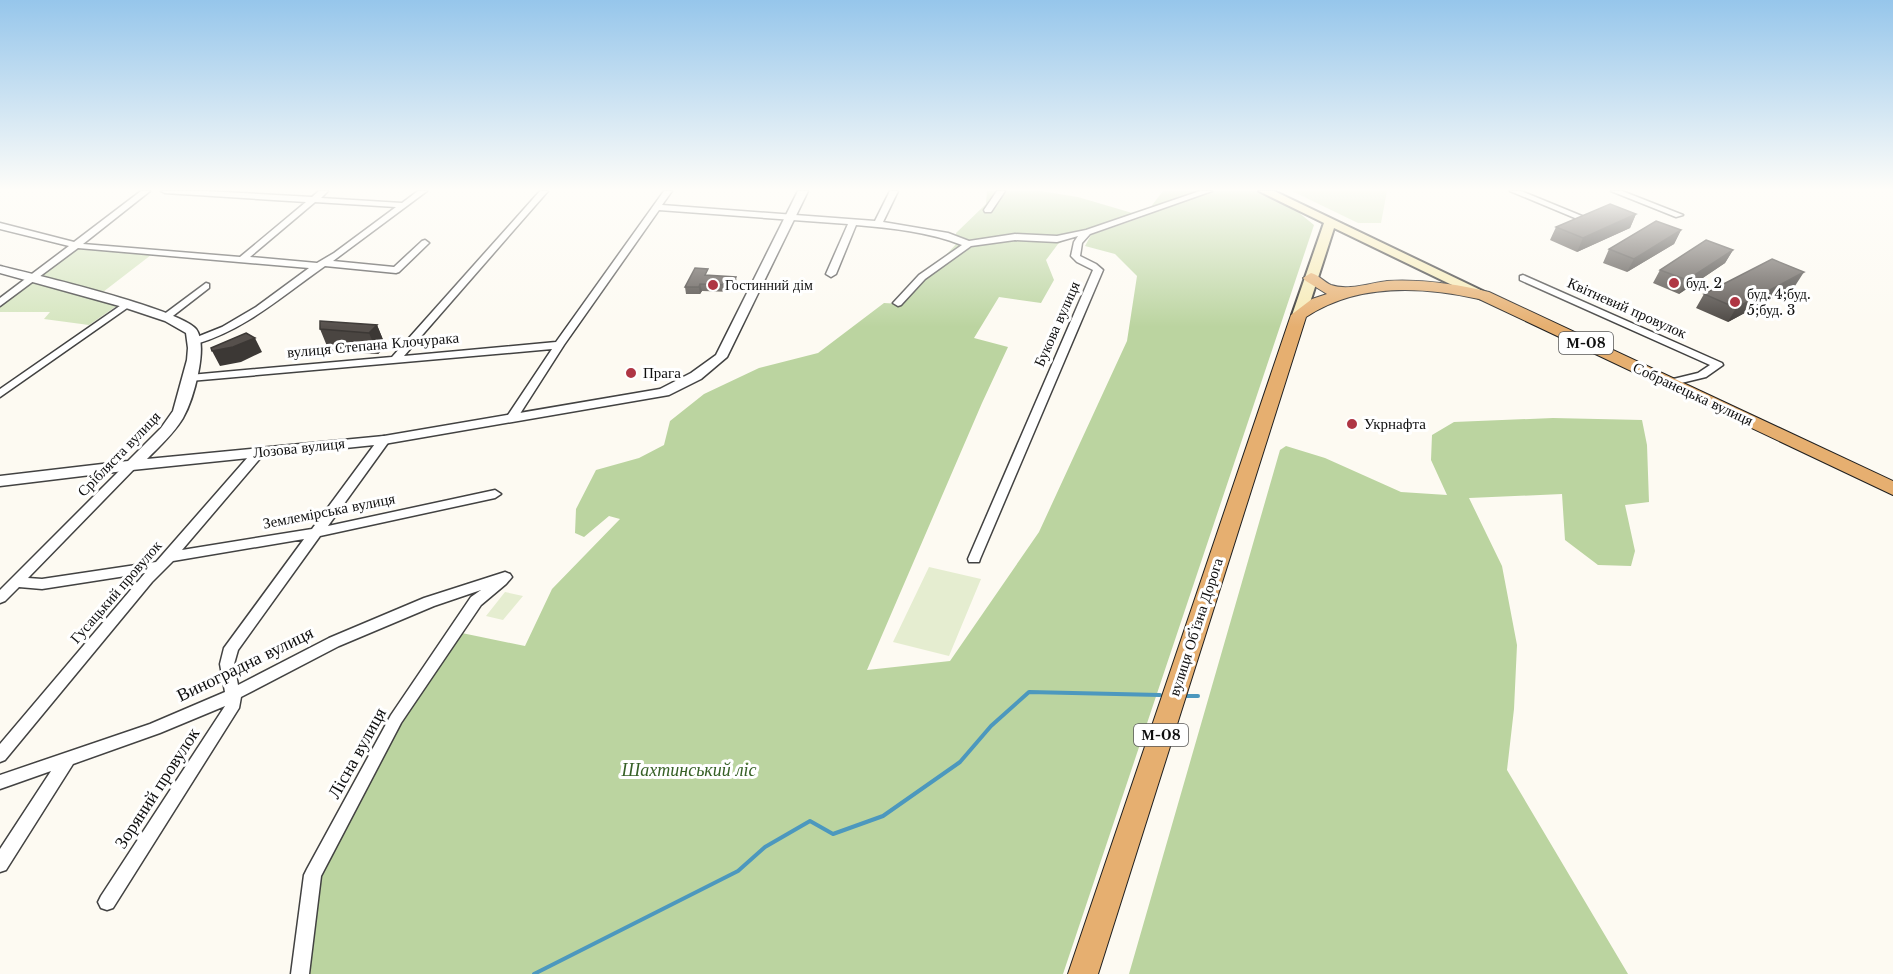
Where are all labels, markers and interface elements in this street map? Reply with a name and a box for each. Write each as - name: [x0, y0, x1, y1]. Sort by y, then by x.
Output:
- street label: Квітневий провулок: [1565, 273, 1690, 343]
- place label: буд. 2: [1686, 274, 1722, 292]
- place label: Гостинний дім: [725, 276, 813, 294]
- marker: буд. 2: [1667, 276, 1681, 290]
- marker: Гостинний дім: [706, 278, 720, 292]
- street label: Букова вулиця: [1029, 278, 1084, 369]
- place label: буд. 4;буд. 5;буд. 3: [1747, 285, 1811, 319]
- marker: буд. 4;буд. 5;буд. 3: [1728, 295, 1742, 309]
- street label: вулиця Степана Клочурака: [286, 327, 460, 361]
- road number: М-08: [1559, 332, 1613, 354]
- street label: Собранецька вулиця: [1630, 357, 1757, 430]
- place label: Прага: [643, 363, 681, 382]
- marker: Прага: [624, 366, 638, 380]
- street label: Срібляста вулиця: [73, 407, 164, 500]
- place label: Укрнафта: [1364, 414, 1426, 433]
- marker: Укрнафта: [1345, 417, 1359, 431]
- street label: Лозова вулиця: [252, 433, 346, 462]
- street label: Землемірська вулиця: [261, 488, 397, 533]
- street label: Гусацький провулок: [66, 536, 166, 647]
- street label: вулиця Обʼїзна Дорога: [1164, 555, 1227, 698]
- street label: Виноградна вулиця: [173, 621, 317, 707]
- street label: Лісна вулиця: [323, 704, 391, 802]
- street label: Зоряний провулок: [110, 723, 204, 853]
- road number: М-08: [1134, 724, 1188, 746]
- park label: Шахтинський ліс: [620, 759, 757, 781]

